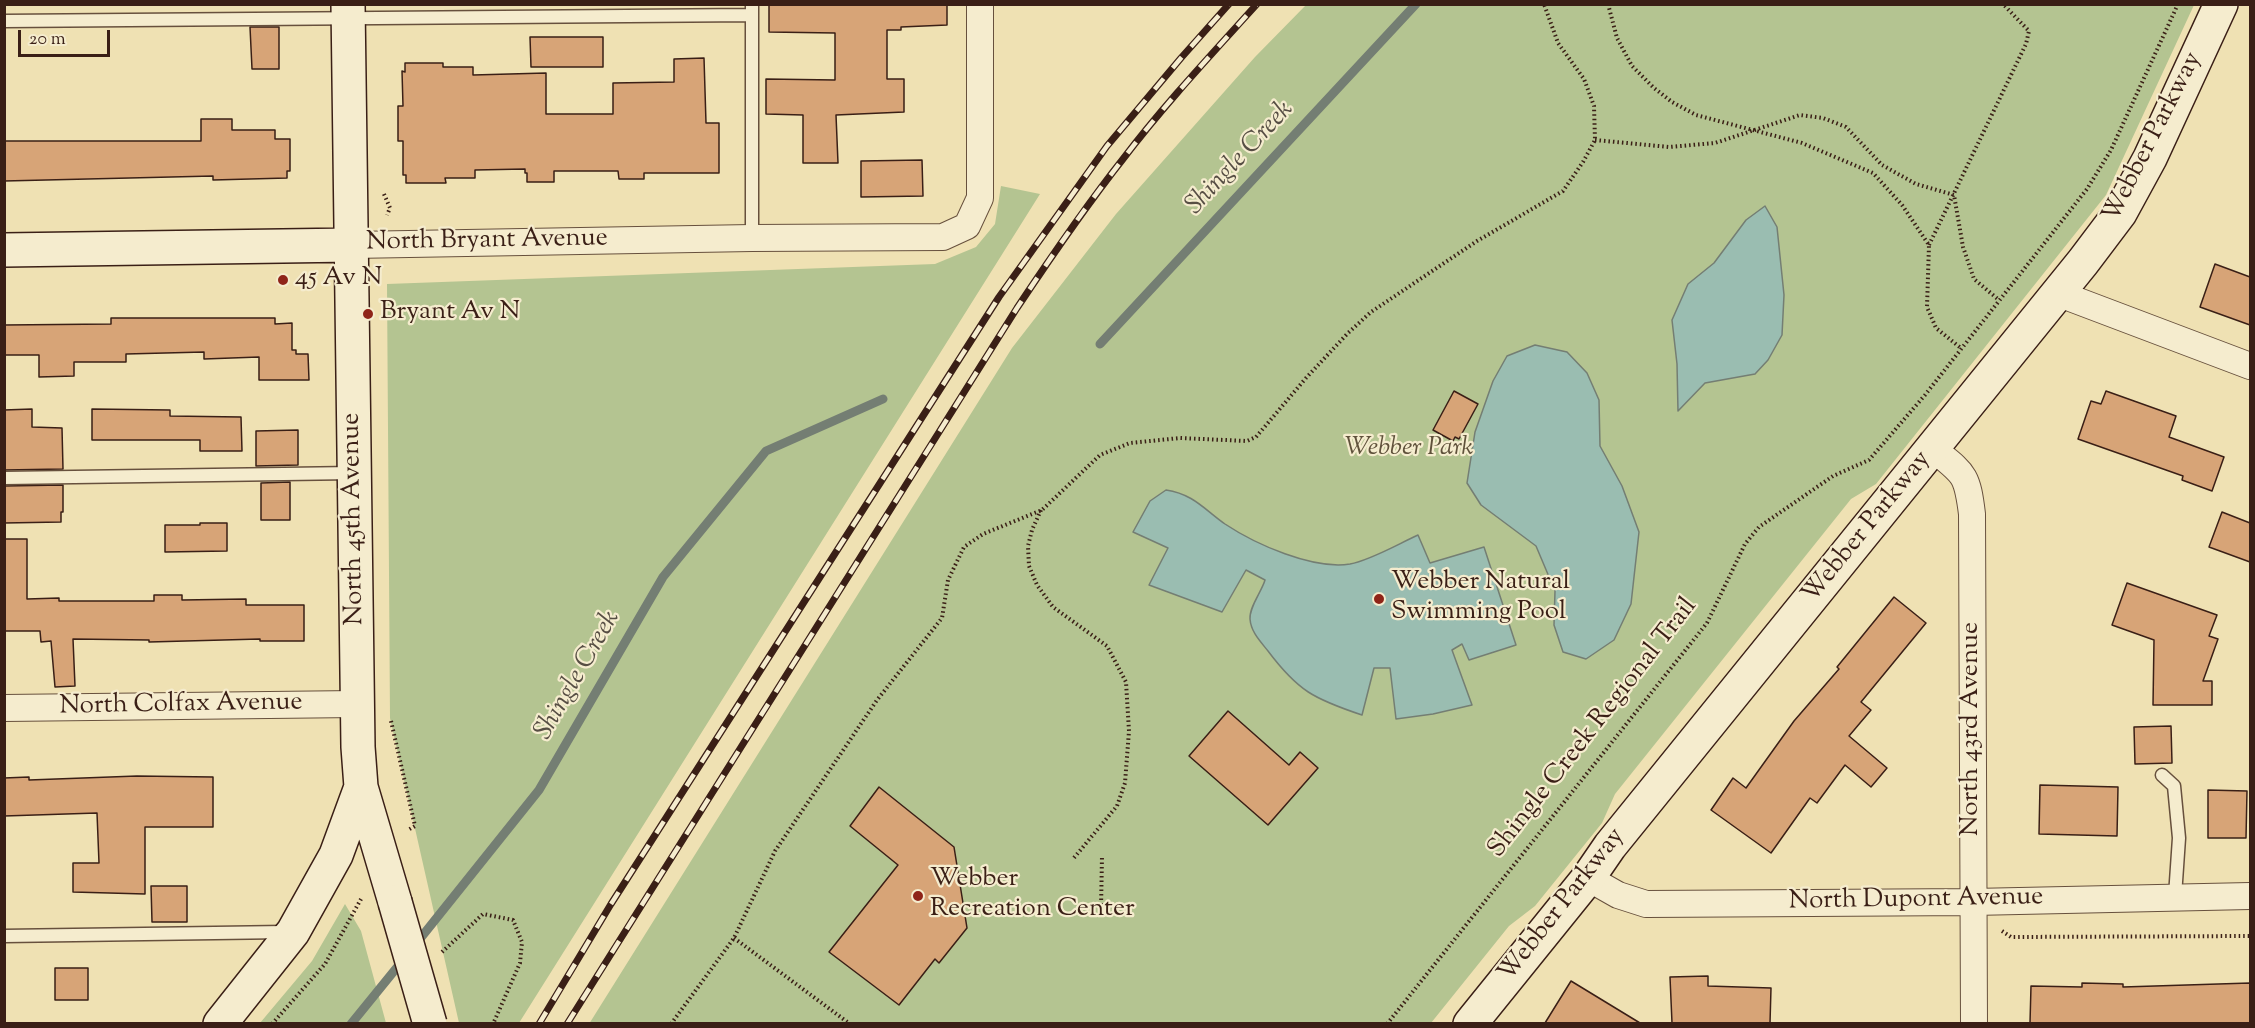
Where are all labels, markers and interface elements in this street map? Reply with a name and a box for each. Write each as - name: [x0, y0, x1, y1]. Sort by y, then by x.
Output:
- scale bar: [21, 18, 112, 56]
- text: 20 m: [29, 27, 66, 53]
- street label: Webber Parkway: [2098, 48, 2210, 228]
- water label: Shingle Creek: [1180, 95, 1302, 223]
- street label: North Bryant Avenue: [366, 224, 608, 260]
- place label: 45 Av N: [295, 264, 382, 296]
- marker: 45 Av N: [276, 273, 290, 287]
- place label: Bryant Av N: [380, 298, 520, 330]
- marker: Bryant Av N: [361, 307, 375, 321]
- street label: North 45th Avenue: [338, 412, 372, 626]
- park label: Webber Park: [1345, 434, 1473, 466]
- street label: Webber Parkway: [1797, 446, 1939, 610]
- place label: Webber Natural Swimming Pool: [1391, 568, 1570, 630]
- marker: Webber Natural Swimming Pool: [1372, 592, 1386, 606]
- street label: Shingle Creek Regional Trail: [1483, 593, 1705, 865]
- water label: Shingle Creek: [529, 606, 629, 746]
- street label: North 43rd Avenue: [1957, 622, 1989, 836]
- street label: North Colfax Avenue: [59, 688, 303, 724]
- street label: Webber Parkway: [1493, 823, 1633, 989]
- place label: Webber Recreation Center: [930, 865, 1135, 927]
- street label: North Dupont Avenue: [1788, 883, 2044, 919]
- marker: Webber Recreation Center: [911, 889, 925, 903]

